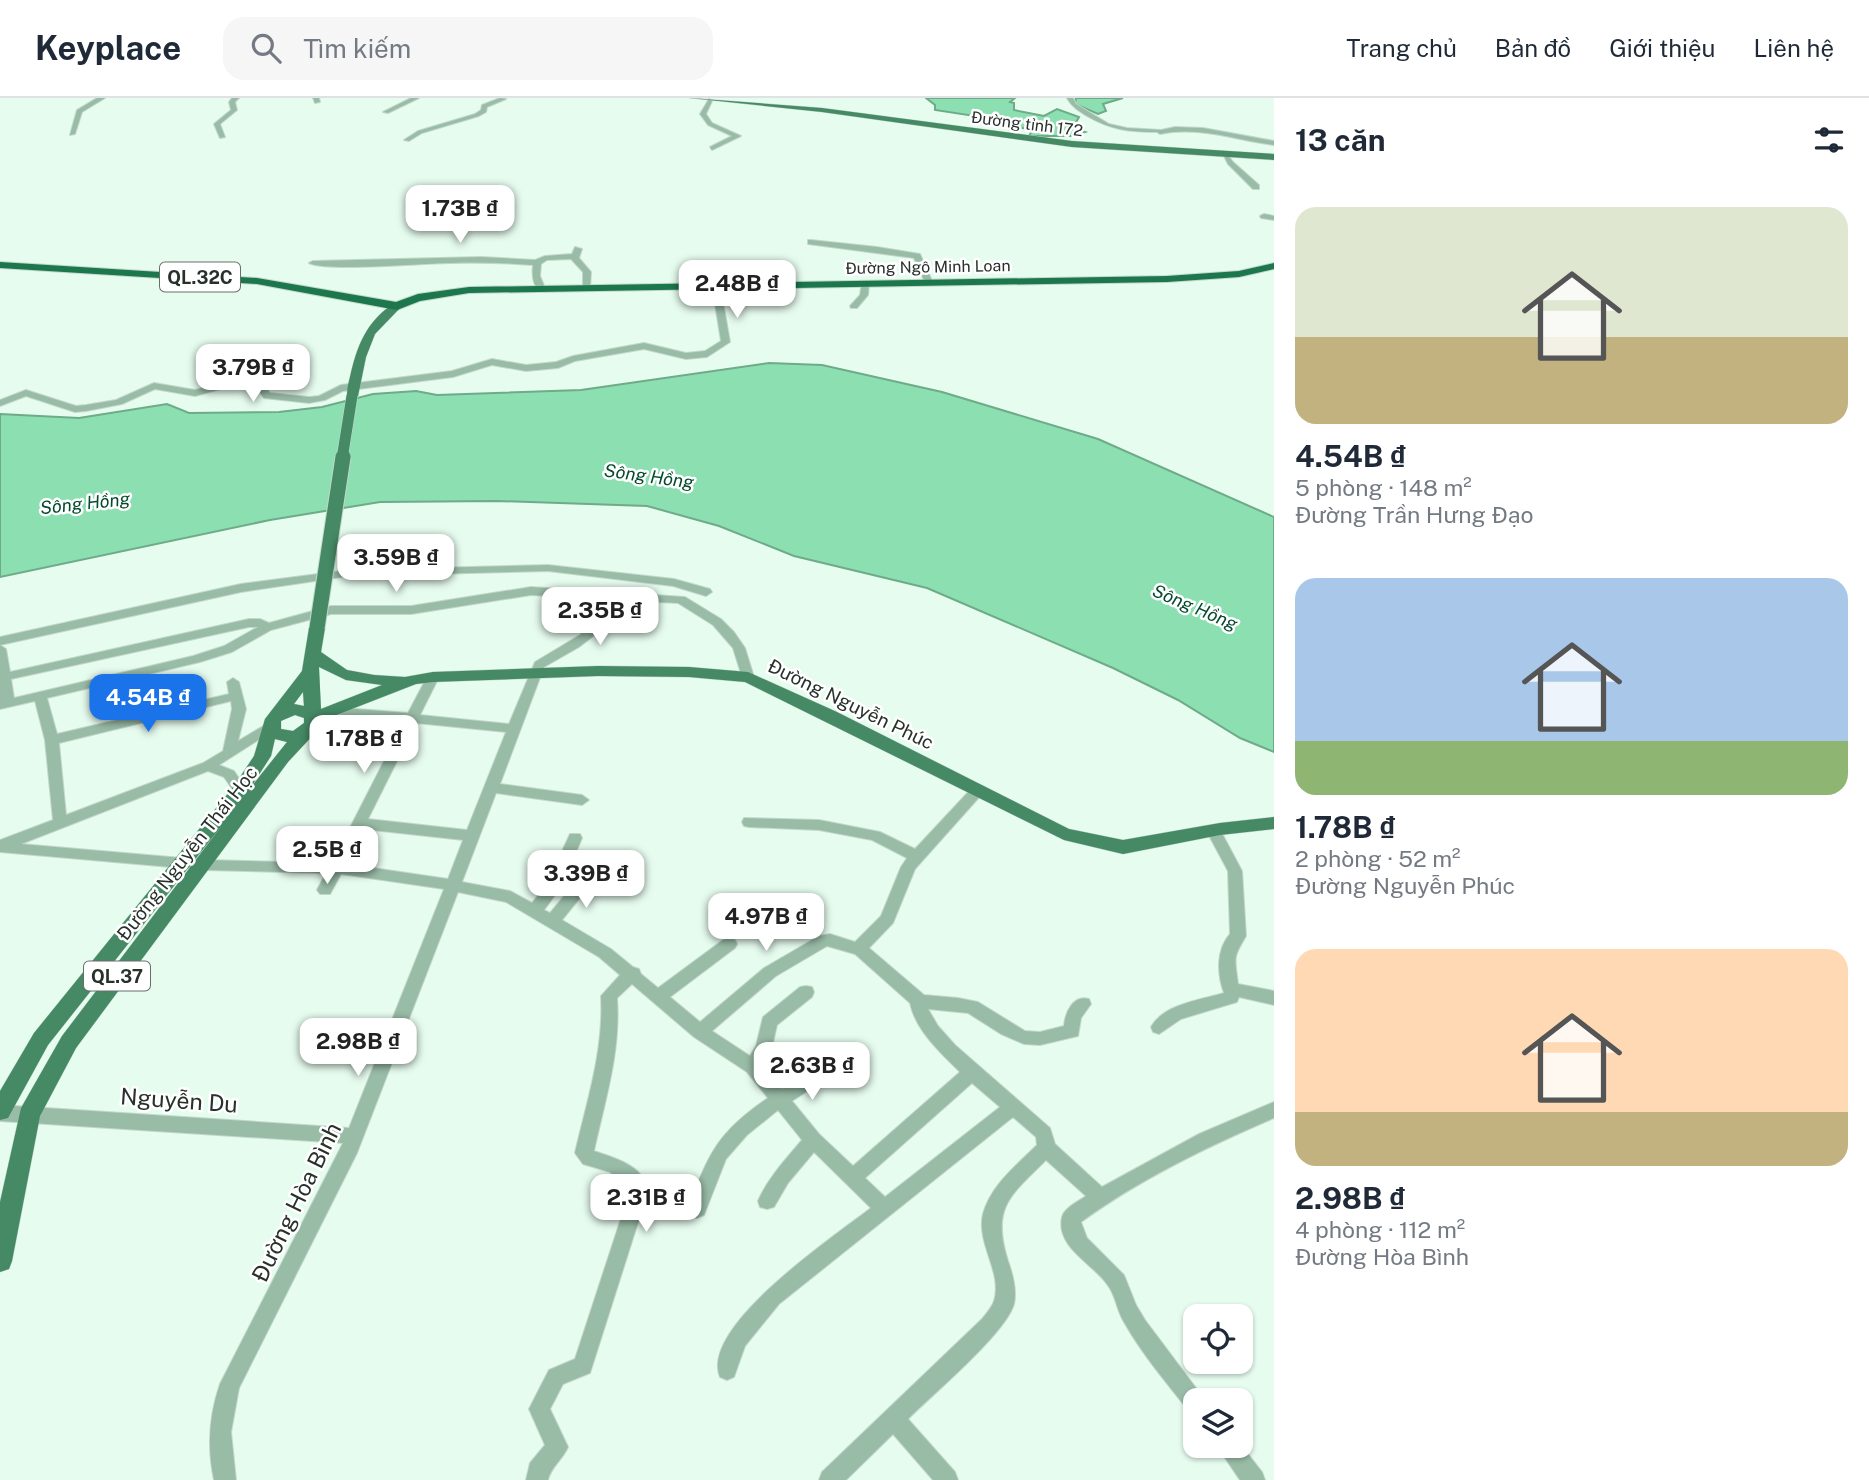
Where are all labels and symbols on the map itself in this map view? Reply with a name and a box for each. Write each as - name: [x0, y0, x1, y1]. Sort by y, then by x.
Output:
- street label: Đường tỉnh 172: [970, 108, 1084, 140]
- pin: 1.73B ₫: [395, 186, 525, 245]
- street label: Đường Ngô Minh Loan: [845, 256, 1011, 278]
- pin: 2.48B ₫: [672, 260, 802, 320]
- road number: QL.32C: [160, 262, 240, 292]
- pin: 3.79B ₫: [188, 344, 318, 404]
- water label: Sông Hồng: [603, 459, 695, 493]
- water label: Sông Hồng: [39, 488, 131, 518]
- pin: 3.59B ₫: [331, 534, 461, 594]
- water label: Sông Hồng: [1149, 580, 1241, 634]
- pin: 2.35B ₫: [535, 588, 665, 647]
- street label: Đường Nguyễn Phúc: [765, 654, 937, 754]
- pin: 4.54B ₫: [83, 674, 213, 734]
- pin: 1.78B ₫: [299, 716, 429, 775]
- street label: Đường Nguyễn Thái Học: [112, 762, 262, 944]
- pin: 2.5B ₫: [270, 826, 384, 886]
- pin: 3.39B ₫: [521, 850, 651, 910]
- pin: 4.97B ₫: [701, 894, 831, 953]
- road number: QL.37: [84, 962, 150, 990]
- pin: 2.98B ₫: [293, 1018, 423, 1078]
- pin: 2.63B ₫: [747, 1042, 877, 1102]
- street label: Nguyễn Du: [119, 1082, 239, 1118]
- street label: Đường Hòa Bình: [246, 1118, 346, 1286]
- pin: 2.31B ₫: [581, 1174, 711, 1234]

